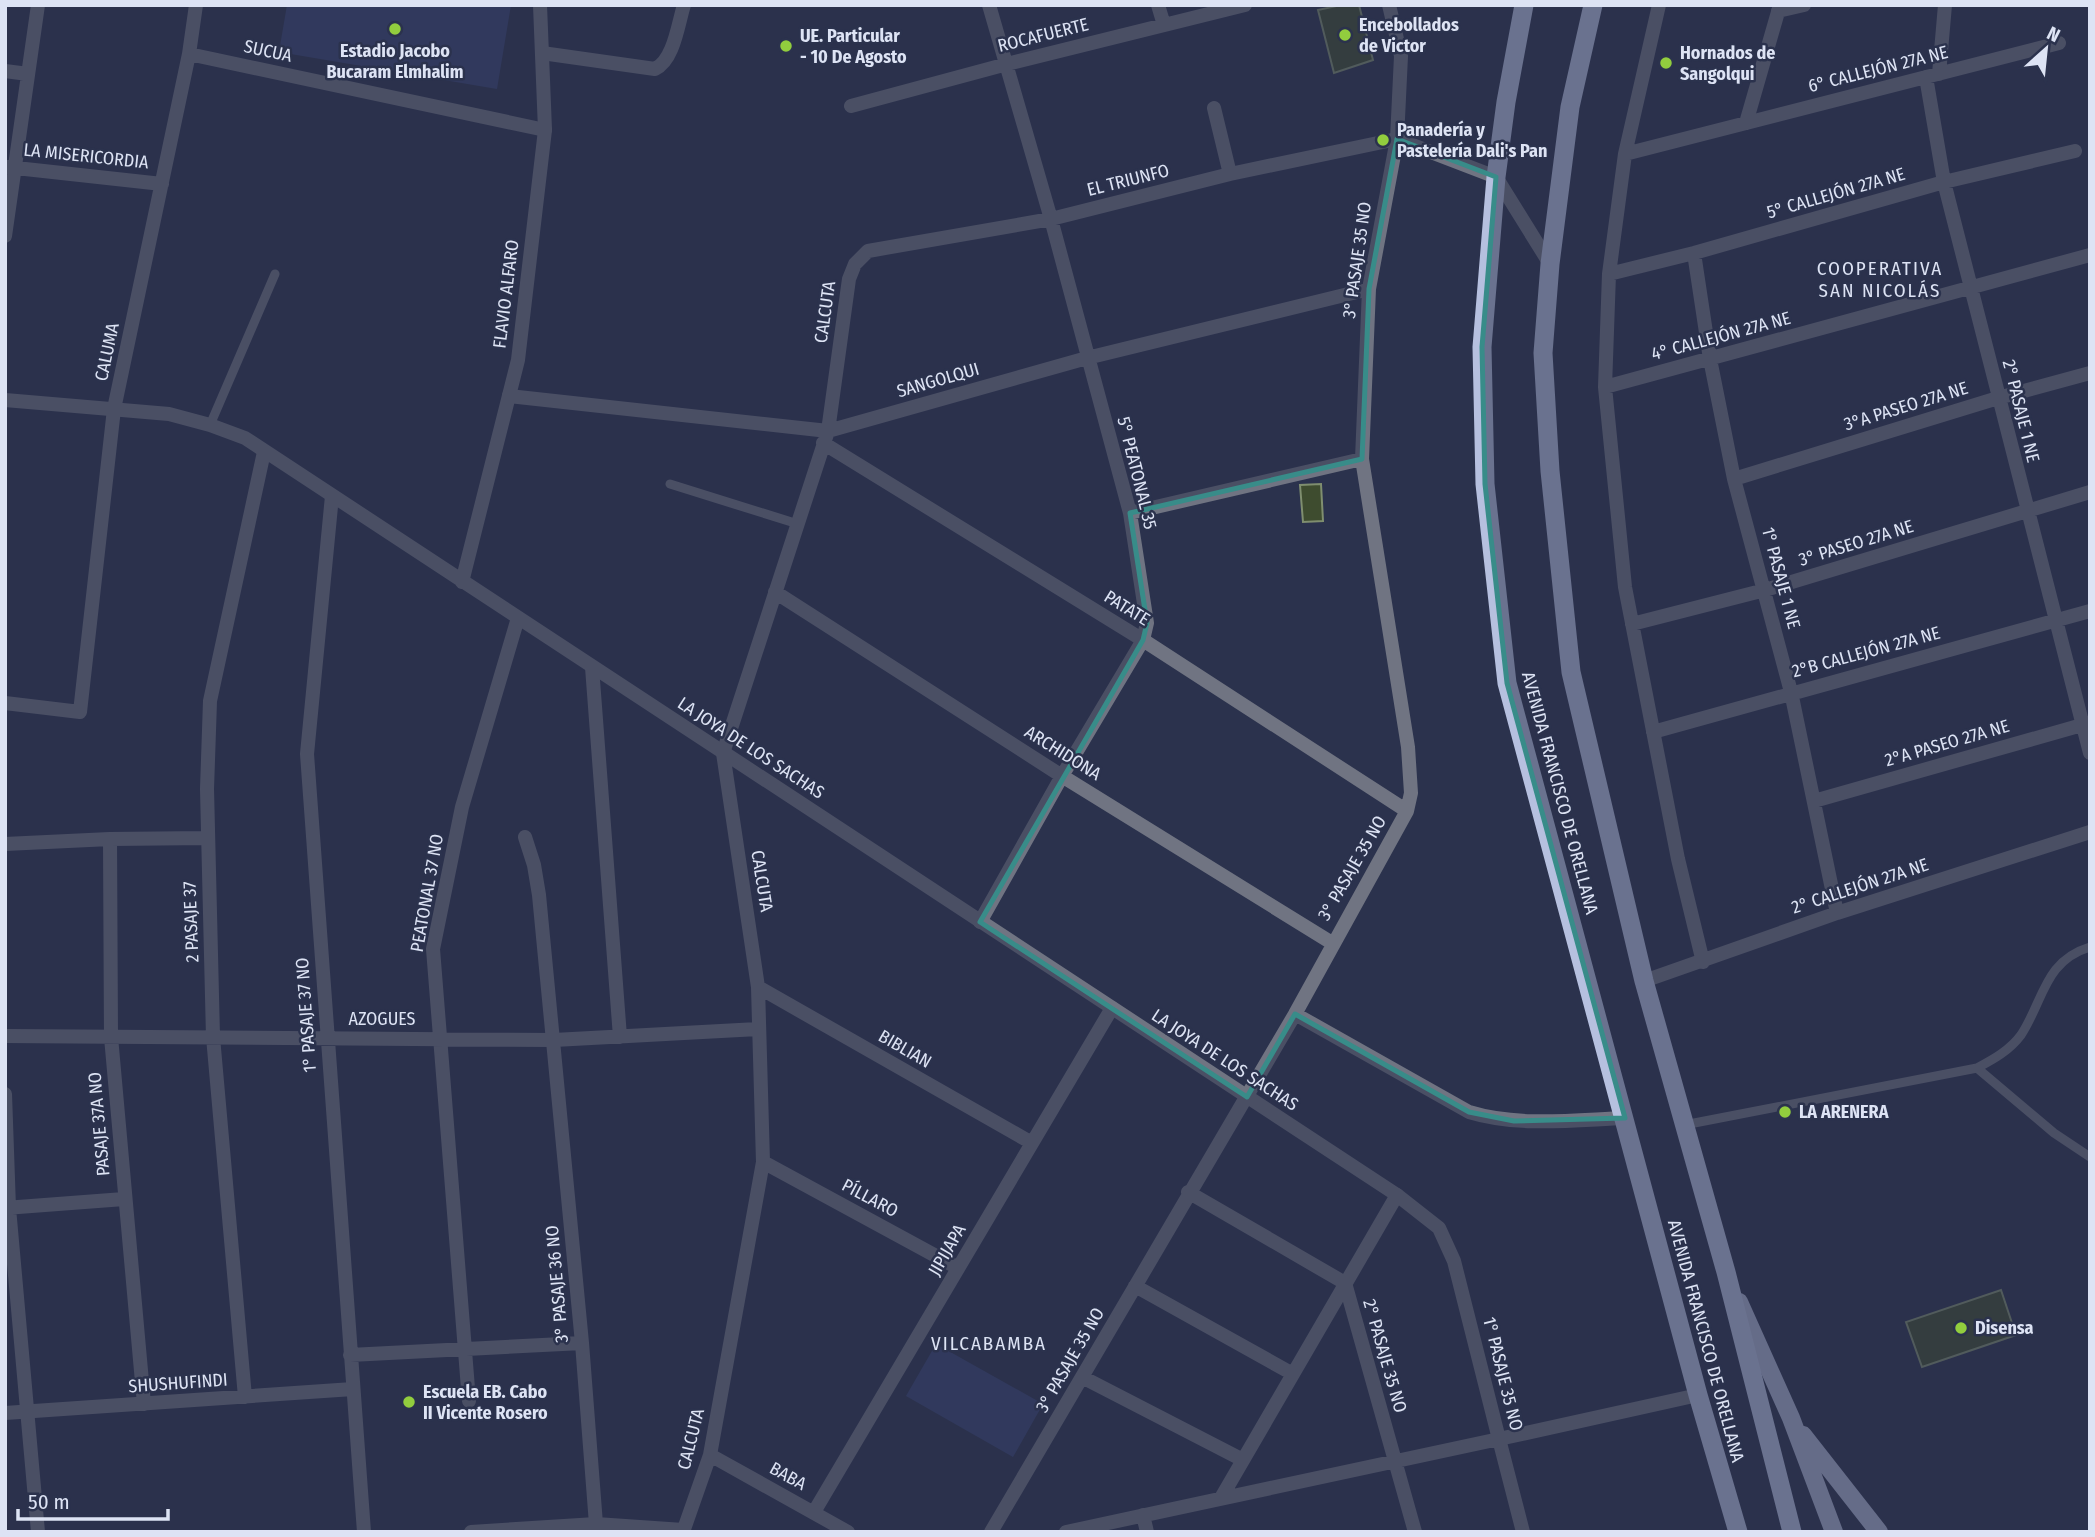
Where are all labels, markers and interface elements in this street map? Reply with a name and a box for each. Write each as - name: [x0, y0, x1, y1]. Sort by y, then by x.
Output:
- street label: ROCAFUERTE: [995, 13, 1091, 57]
- place label: Encebollados de Victor: [1359, 14, 1459, 57]
- north arrow: [2011, 14, 2081, 84]
- marker: Estadio Jacobo Bucaram Elmhalim: [387, 21, 403, 37]
- text: N: [2043, 21, 2064, 47]
- place label: UE. Particular - 10 De Agosto: [800, 25, 907, 68]
- marker: Encebollados de Victor: [1337, 27, 1353, 43]
- street label: SUCUA: [242, 35, 294, 67]
- marker: UE. Particular - 10 De Agosto: [778, 38, 794, 54]
- place label: Estadio Jacobo Bucaram Elmhalim: [326, 40, 464, 83]
- street label: 6° CALLEJÓN 27A NE: [1806, 41, 1950, 97]
- place label: Hornados de Sangolqui: [1680, 42, 1775, 85]
- marker: Hornados de Sangolqui: [1658, 55, 1674, 71]
- place label: Panadería y Pastelería Dali's Pan: [1397, 119, 1547, 162]
- marker: Panadería y Pastelería Dali's Pan: [1375, 132, 1391, 148]
- street label: LA MISERICORDIA: [22, 138, 150, 174]
- street label: EL TRIUNFO: [1085, 159, 1171, 201]
- street label: 5° CALLEJÓN 27A NE: [1764, 163, 1908, 223]
- street label: 3° PASAJE 35 NO: [1338, 200, 1376, 320]
- street label: FLAVIO ALFARO: [488, 238, 524, 350]
- district label: COOPERATIVA SAN NICOLÁS: [1817, 257, 1943, 302]
- street label: CALCUTA: [810, 279, 840, 344]
- street label: 4° CALLEJÓN 27A NE: [1649, 307, 1793, 365]
- street label: CALUMA: [90, 320, 124, 383]
- street label: 2° PASAJE 1 NE: [1998, 357, 2044, 465]
- street label: SANGOLQUI: [894, 358, 982, 402]
- street label: 3°A PASEO 27A NE: [1841, 377, 1971, 435]
- street label: 5° PEATONAL 35: [1112, 414, 1162, 532]
- street label: 3° PASEO 27A NE: [1796, 515, 1916, 571]
- street label: 1° PASAJE 1 NE: [1757, 525, 1805, 631]
- street label: PATATE: [1100, 586, 1154, 630]
- street label: 2°B CALLEJÓN 27A NE: [1790, 622, 1942, 682]
- street label: AVENIDA FRANCISCO DE ORELLANA: [1517, 669, 1603, 917]
- street label: LA JOYA DE LOS SACHAS: [674, 692, 829, 804]
- street label: 2°A PASEO 27A NE: [1882, 715, 2012, 771]
- street label: ARCHIDONA: [1021, 721, 1106, 785]
- street label: 3° PASAJE 35 NO: [1313, 812, 1391, 924]
- street label: PEATONAL 37 NO: [406, 832, 448, 954]
- street label: CALCUTA: [746, 849, 778, 914]
- street label: 2° CALLEJÓN 27A NE: [1789, 854, 1931, 918]
- street label: 2 PASAJE 37: [179, 881, 203, 963]
- street label: 1° PASAJE 37 NO: [291, 957, 321, 1073]
- street label: LA JOYA DE LOS SACHAS: [1148, 1004, 1303, 1116]
- street label: AZOGUES: [349, 1008, 416, 1030]
- street label: BIBLIAN: [875, 1025, 935, 1073]
- street label: PASAJE 37A NO: [83, 1071, 115, 1177]
- place label: LA ARENERA: [1799, 1101, 1889, 1123]
- marker: LA ARENERA: [1777, 1104, 1793, 1120]
- street label: PÍLLARO: [838, 1173, 902, 1222]
- street label: AVENIDA FRANCISCO DE ORELLANA: [1663, 1217, 1749, 1465]
- street label: JIPIJAPA: [923, 1220, 971, 1280]
- street label: 3° PASAJE 36 NO: [541, 1224, 573, 1344]
- street label: 2° PASAJE 35 NO: [1358, 1297, 1412, 1415]
- street label: 3° PASAJE 35 NO: [1031, 1304, 1109, 1416]
- street label: 1° PASAJE 35 NO: [1478, 1315, 1528, 1433]
- place label: Disensa: [1975, 1317, 2034, 1339]
- marker: Disensa: [1953, 1320, 1969, 1336]
- district label: VILCABAMBA: [931, 1332, 1047, 1355]
- street label: SHUSHUFINDI: [128, 1369, 228, 1397]
- place label: Escuela EB. Cabo II Vicente Rosero: [423, 1381, 548, 1424]
- marker: Escuela EB. Cabo II Vicente Rosero: [401, 1394, 417, 1410]
- street label: CALCUTA: [673, 1406, 709, 1472]
- street label: BABA: [766, 1457, 811, 1495]
- scale bar: [18, 1478, 168, 1522]
- text: 50 m: [28, 1489, 70, 1515]

